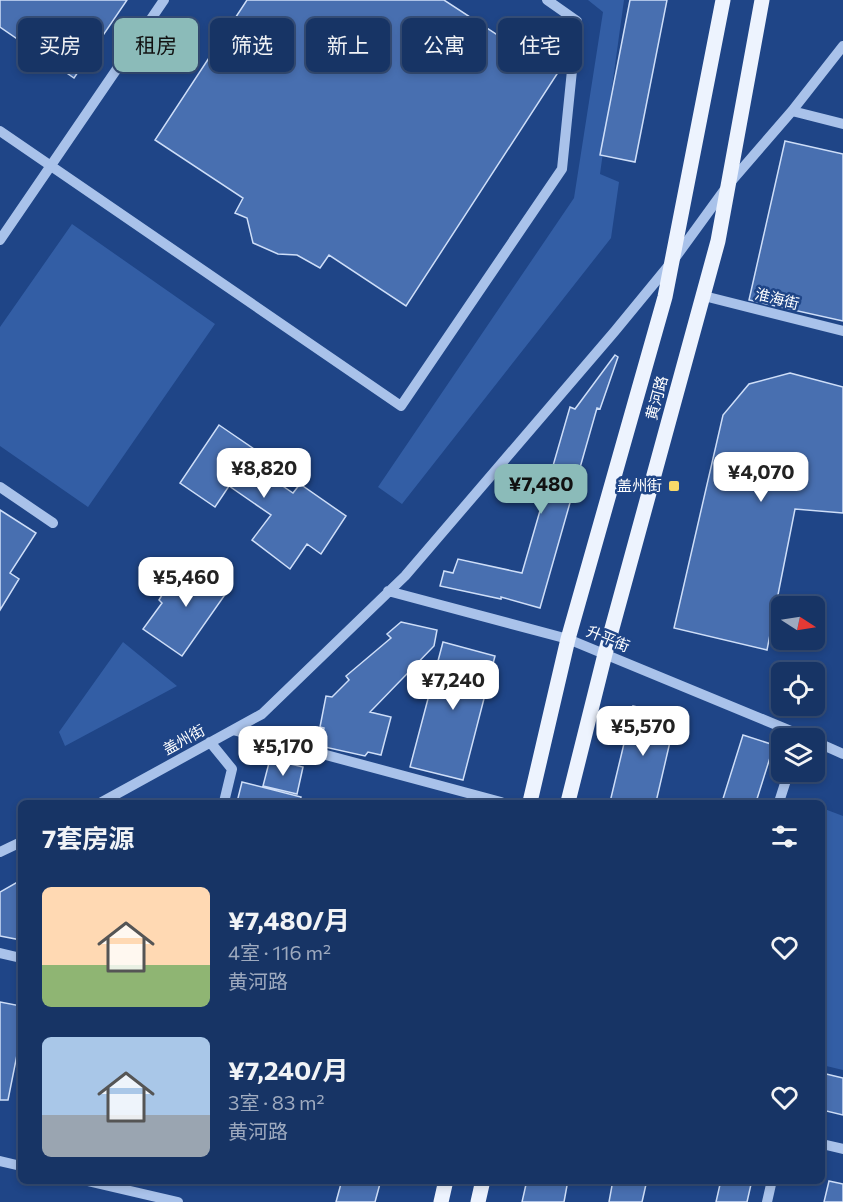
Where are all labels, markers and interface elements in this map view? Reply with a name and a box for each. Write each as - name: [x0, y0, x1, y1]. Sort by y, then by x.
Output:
- chip: 买房: [18, 18, 102, 72]
- chip: 租房: [114, 18, 198, 72]
- chip: 筛选: [210, 18, 294, 72]
- chip: 新上: [306, 18, 390, 72]
- chip: 公寓: [402, 18, 486, 72]
- chip: 住宅: [498, 18, 582, 72]
- street label: 淮海街: [753, 284, 801, 312]
- street label: 黄河路: [642, 374, 671, 422]
- pin: ¥8,820: [215, 448, 313, 499]
- pin: ¥4,070: [712, 452, 810, 503]
- text: ¥8,820: [231, 455, 297, 479]
- text: ¥4,070: [727, 459, 795, 483]
- pin: ¥7,480: [492, 464, 590, 515]
- text: ¥7,480: [508, 471, 574, 495]
- place label: 盖州街: [617, 476, 662, 494]
- marker: 盖州街: [667, 479, 681, 493]
- pin: ¥5,460: [137, 557, 235, 608]
- text: ¥5,460: [152, 564, 220, 588]
- north arrow: [771, 596, 825, 650]
- map controls: [771, 596, 825, 782]
- street label: 升平街: [584, 621, 633, 655]
- pin: ¥7,240: [404, 660, 502, 711]
- button: locate: [771, 662, 825, 716]
- text: ¥7,240: [421, 667, 485, 691]
- pin: ¥5,570: [594, 706, 692, 757]
- text: ¥5,570: [610, 713, 676, 737]
- street label: 盖州街: [159, 720, 208, 758]
- pin: ¥5,170: [234, 726, 332, 777]
- button: layers: [771, 728, 825, 782]
- text: ¥5,170: [252, 733, 314, 757]
- icon: filters: [768, 820, 801, 853]
- text: 7套房源: [42, 822, 134, 853]
- text: ¥7,480/月: [228, 904, 350, 935]
- icon: home: [90, 911, 162, 983]
- icon: heart: [768, 931, 801, 964]
- text: 4室 · 116 m²: [228, 940, 331, 964]
- text: 黄河路: [228, 969, 288, 993]
- text: ¥7,240/月: [228, 1054, 349, 1085]
- icon: home: [90, 1061, 162, 1133]
- icon: heart: [768, 1081, 801, 1114]
- text: 3室 · 83 m²: [228, 1090, 325, 1114]
- text: 黄河路: [228, 1119, 288, 1143]

